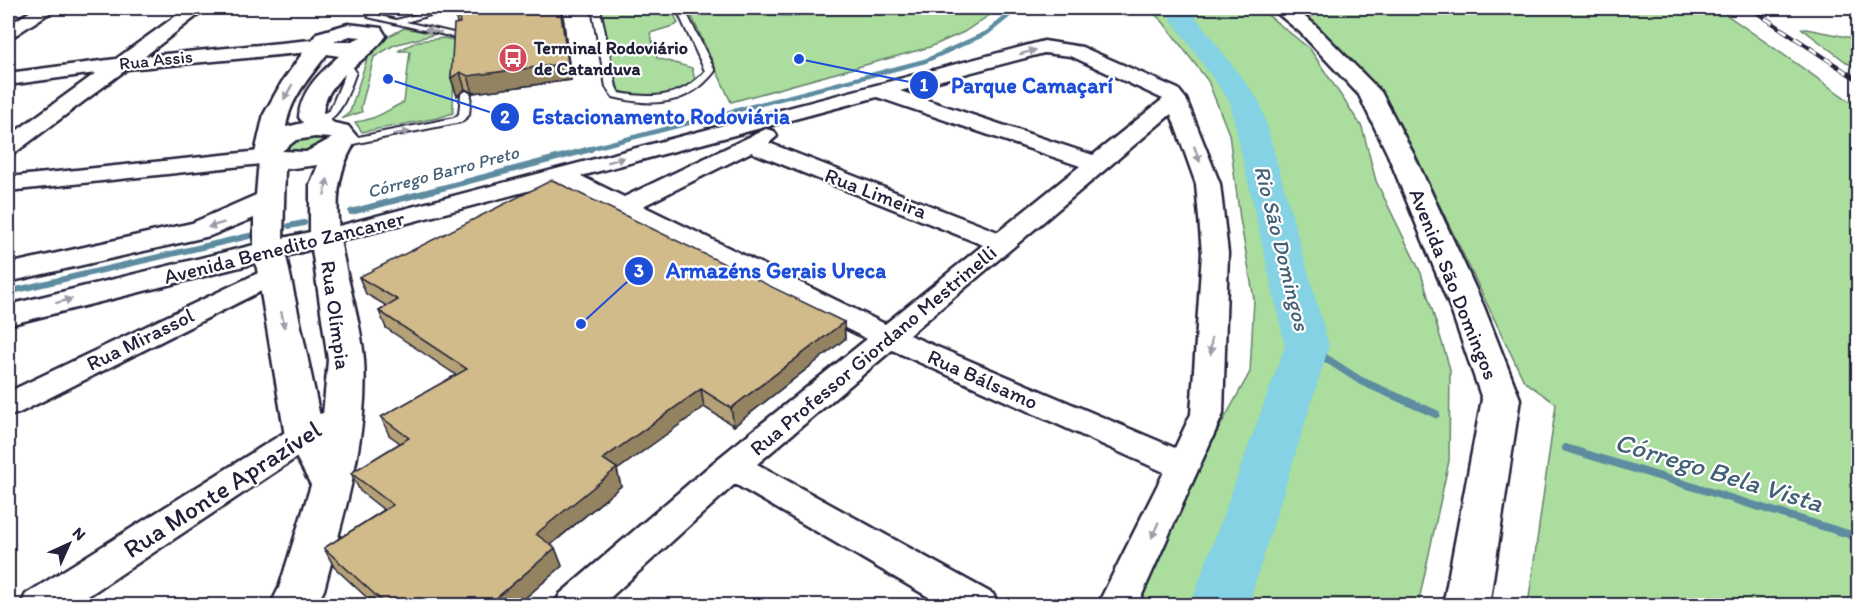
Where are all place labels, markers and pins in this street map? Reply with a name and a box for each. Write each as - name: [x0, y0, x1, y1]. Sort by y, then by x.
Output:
- place label: Terminal Rodoviário de Catanduva: [533, 37, 688, 80]
- bus stop icon: Terminal Rodoviário de Catanduva: [497, 42, 529, 74]
- callout: Parque Camaçarí: [909, 65, 1125, 105]
- callout: Estacionamento Rodoviária: [490, 97, 802, 137]
- callout: Armazéns Gerais Ureca: [624, 251, 898, 291]

